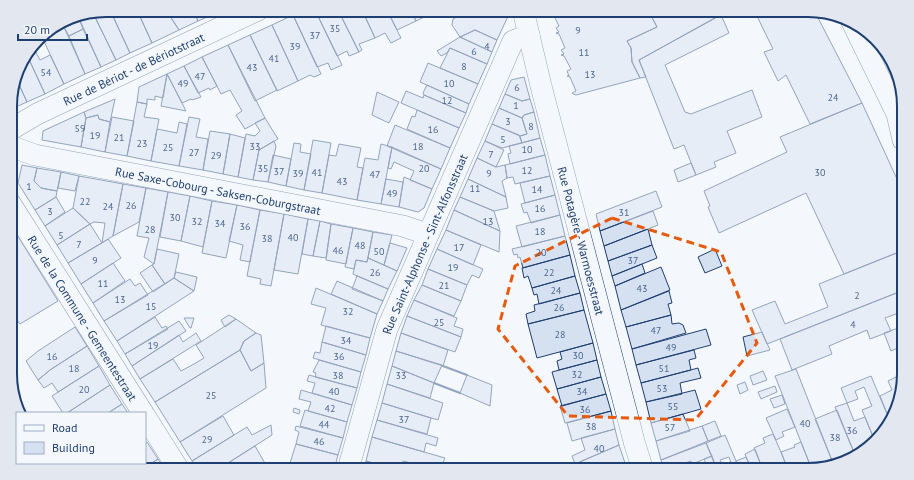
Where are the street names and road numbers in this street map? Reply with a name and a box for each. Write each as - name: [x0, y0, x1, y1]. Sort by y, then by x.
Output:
- street label: Rue de Bériot - de Bériotstraat: [60, 29, 207, 108]
- street label: Rue Saint-Alphonse - Sint-Alfonsstraat: [378, 152, 470, 336]
- street label: Rue Saxe-Cobourg - Saksen-Coburgstraat: [114, 163, 322, 217]
- street label: Rue Potagère - Warmoesstraat: [555, 165, 608, 317]
- street label: Rue de la Commune - Gemeentestraat: [25, 232, 141, 403]

